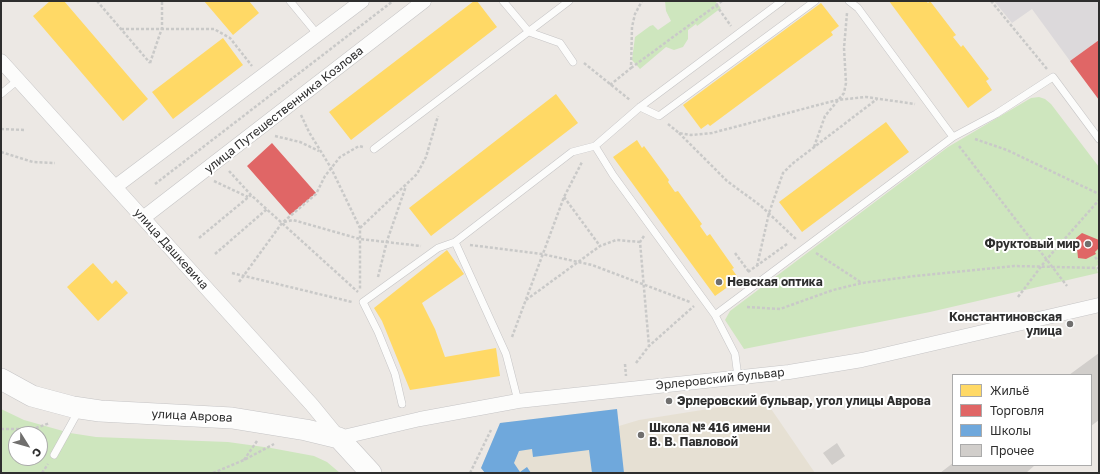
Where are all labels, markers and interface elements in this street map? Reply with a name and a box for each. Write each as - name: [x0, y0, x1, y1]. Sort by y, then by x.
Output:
- street label: улица Путешественника Козлова: [202, 43, 366, 177]
- street label: улица Дашкевича: [131, 205, 211, 293]
- place label: Фруктовый мир: [984, 237, 1080, 251]
- marker: Фруктовый мир: [1083, 239, 1093, 249]
- place label: Невская оптика: [727, 275, 823, 289]
- marker: Невская оптика: [714, 277, 724, 287]
- place label: Константиновская улица: [949, 310, 1062, 338]
- marker: Константиновская улица: [1065, 319, 1075, 329]
- street label: Эрлеровский бульвар: [655, 365, 785, 393]
- legend: [952, 374, 1092, 466]
- text: Жильё: [990, 383, 1029, 398]
- place label: Эрлеровский бульвар, угол улицы Аврова: [677, 394, 931, 408]
- marker: Эрлеровский бульвар, угол улицы Аврова: [664, 396, 674, 406]
- text: Торговля: [990, 403, 1044, 418]
- street label: улица Аврова: [151, 407, 233, 425]
- place label: Школа № 416 имени В. В. Павловой: [649, 421, 770, 449]
- text: Школы: [990, 423, 1031, 438]
- north arrow: [8, 426, 48, 466]
- marker: Школа № 416 имени В. В. Павловой: [636, 430, 646, 440]
- text: Прочее: [990, 443, 1034, 458]
- text: С: [30, 446, 45, 460]

